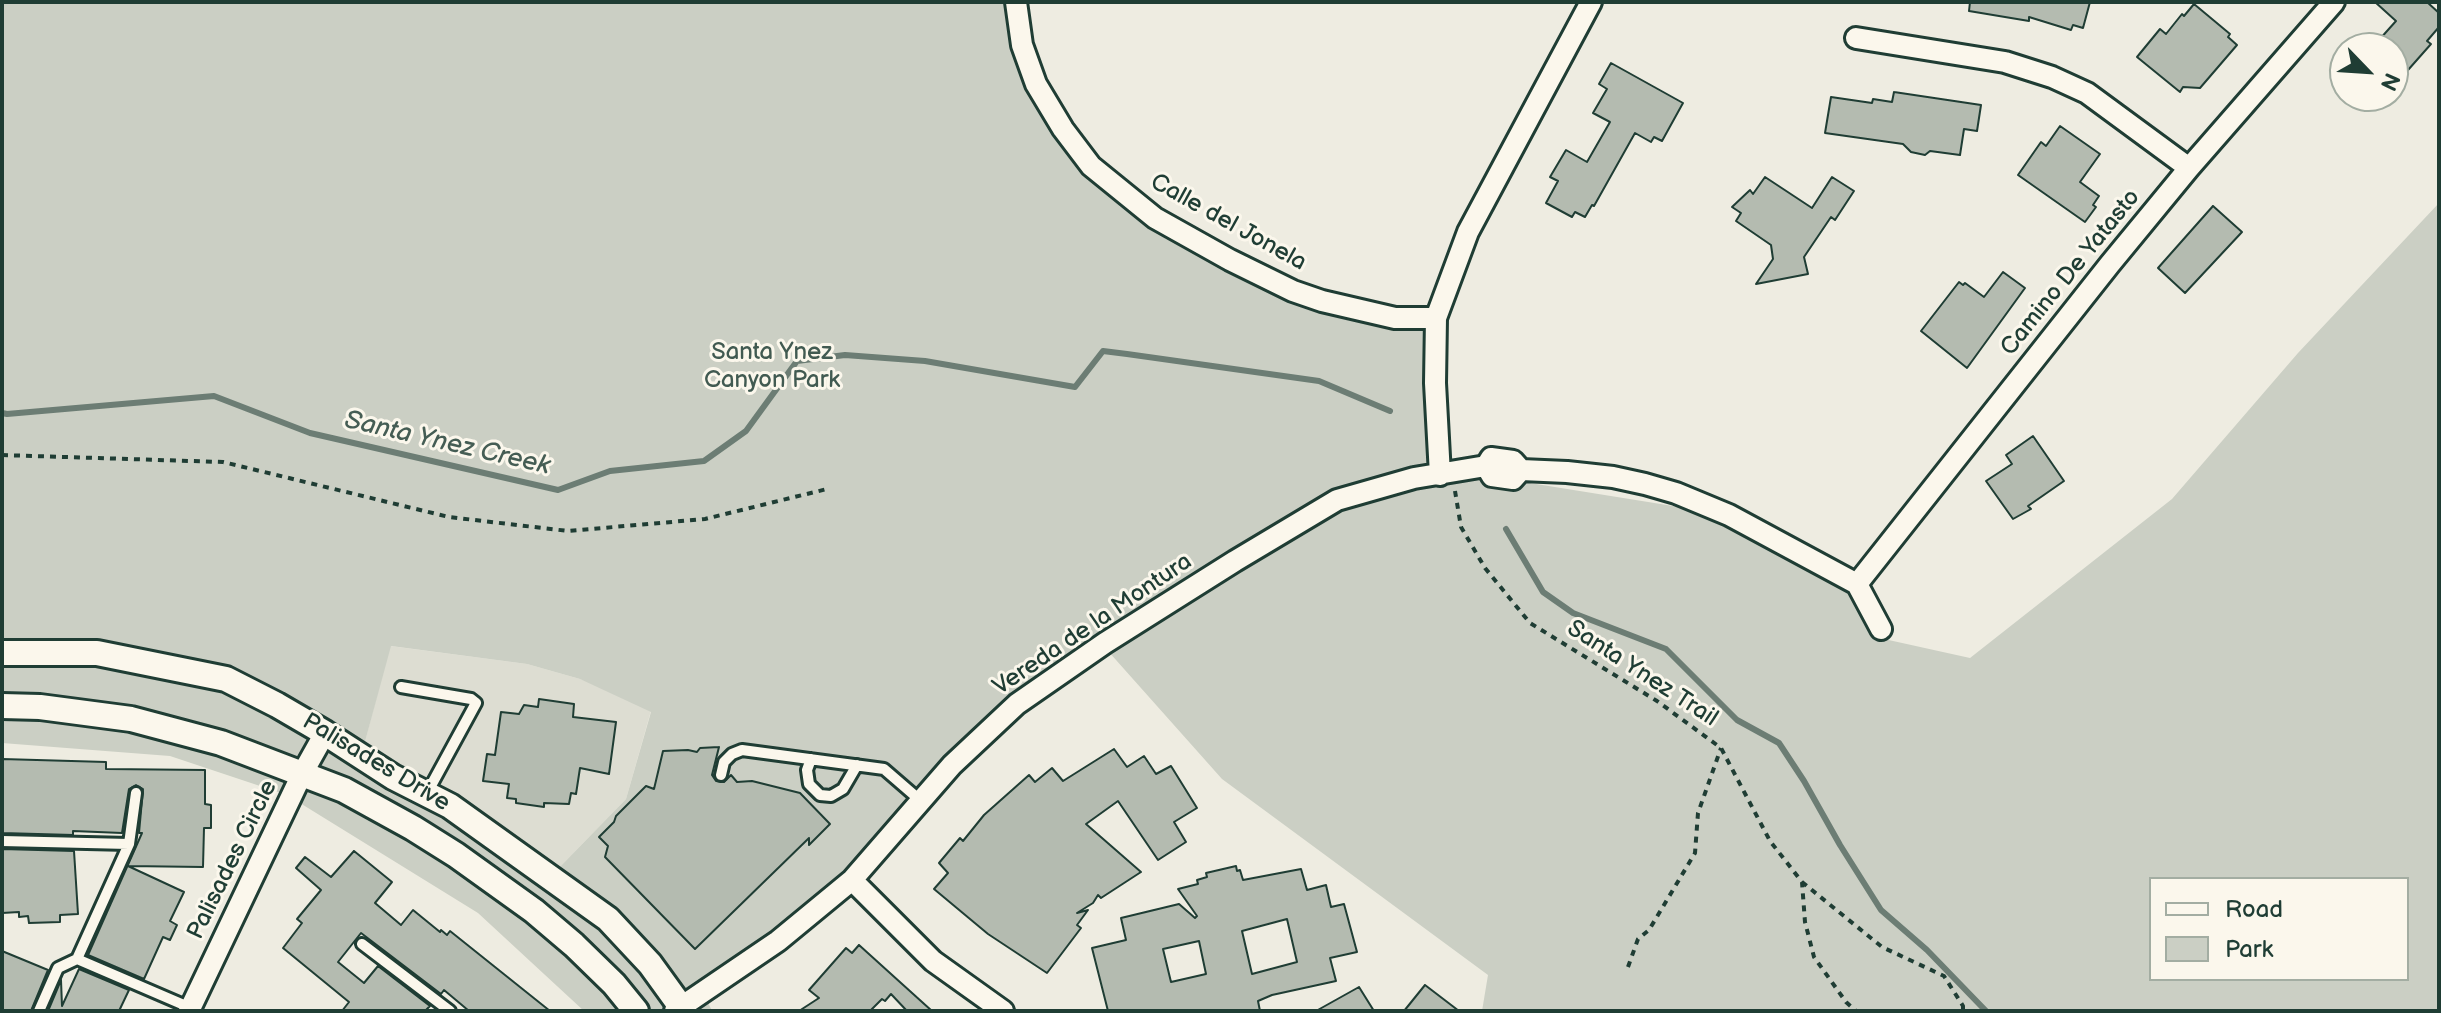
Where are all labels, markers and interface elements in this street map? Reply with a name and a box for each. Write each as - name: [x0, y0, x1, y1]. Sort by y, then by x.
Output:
- north arrow: [2329, 32, 2409, 112]
- text: N: [2374, 68, 2405, 95]
- street label: Calle del Jonela: [1145, 168, 1311, 278]
- street label: Camino De Yatasto: [1995, 184, 2147, 362]
- park label: Santa Ynez Canyon Park: [704, 339, 840, 395]
- water label: Santa Ynez Creek: [341, 405, 553, 483]
- street label: Vereda de la Montura: [988, 548, 1198, 702]
- street label: Santa Ynez Trail: [1561, 615, 1723, 733]
- street label: Palisades Drive: [297, 708, 455, 818]
- street label: Palisades Circle: [182, 776, 284, 944]
- legend: [2149, 877, 2409, 981]
- text: Road: [2225, 895, 2283, 924]
- text: Park: [2225, 935, 2273, 964]

